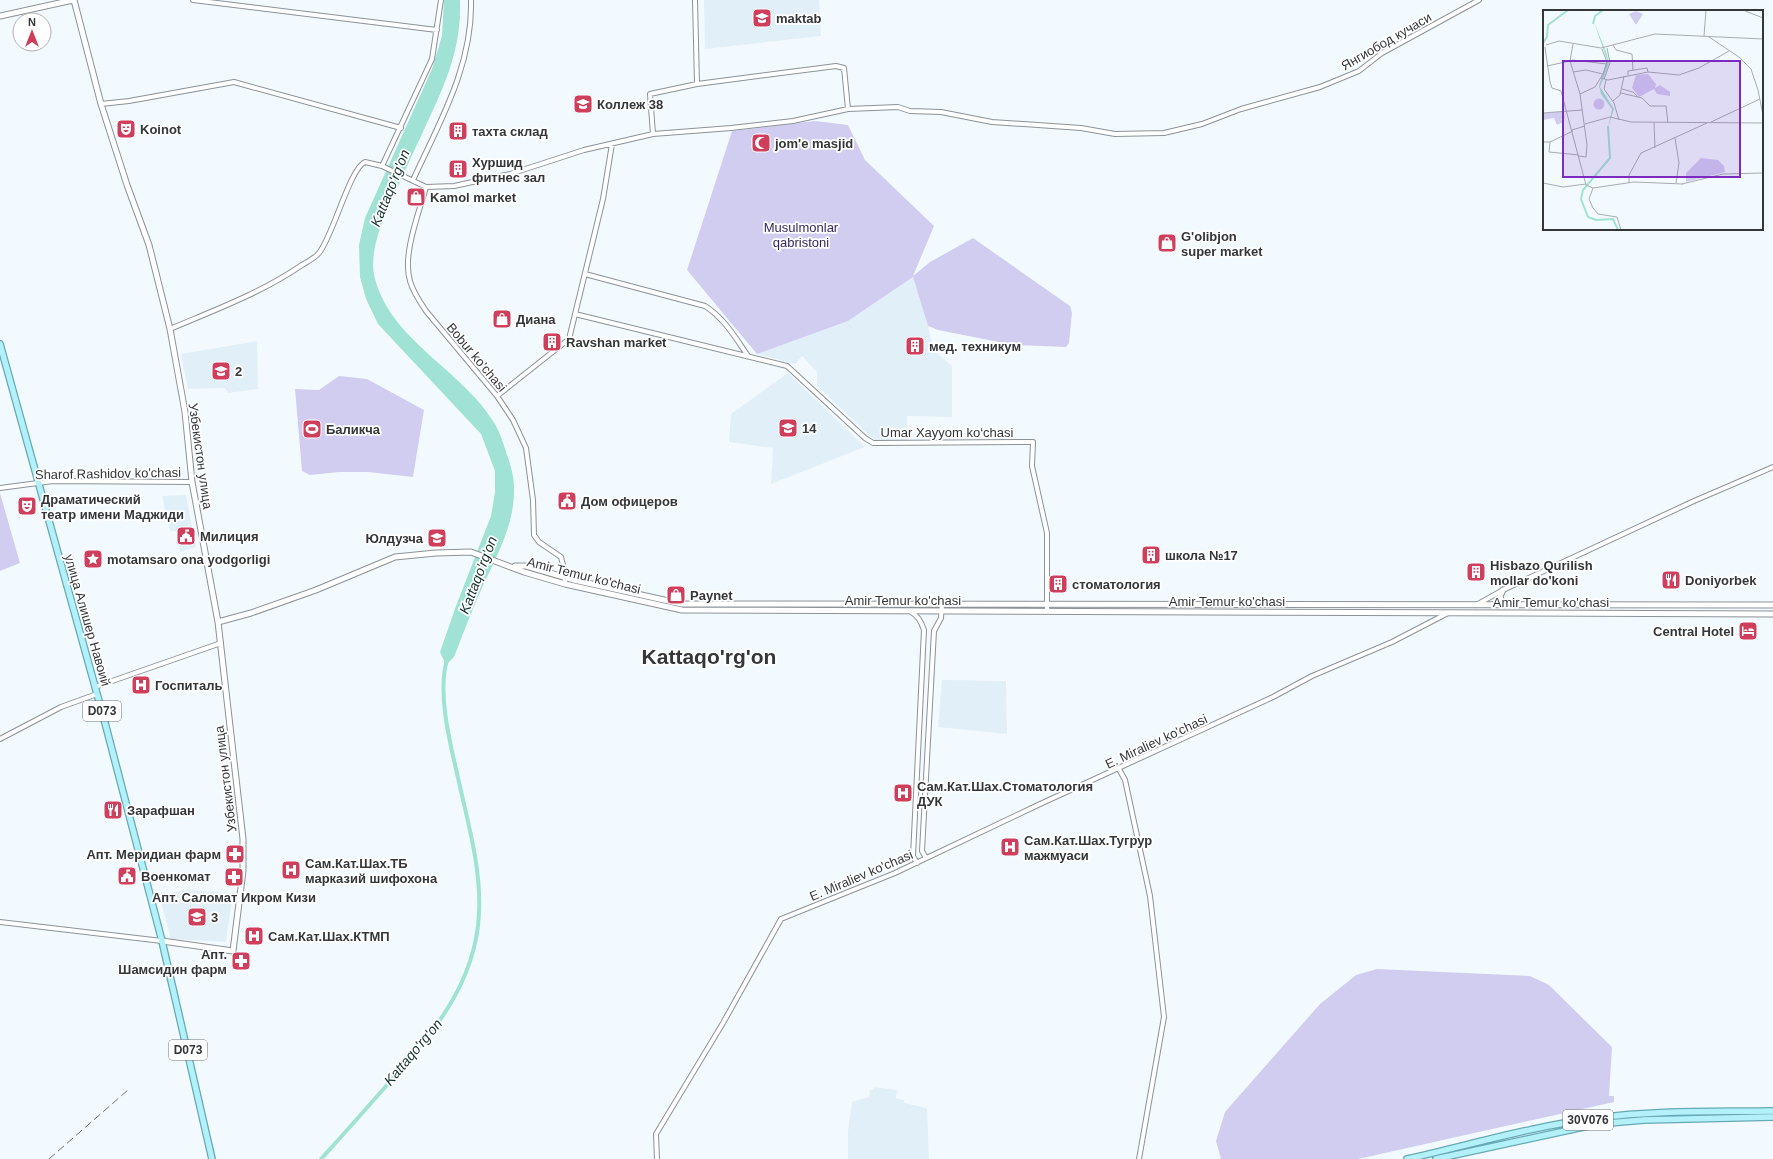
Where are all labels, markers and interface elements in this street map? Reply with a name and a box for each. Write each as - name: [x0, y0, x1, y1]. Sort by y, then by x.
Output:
- school or university icon: maktab: [751, 7, 773, 29]
- street label: Янгиобод кучаси: [1339, 10, 1434, 73]
- inset map: [1543, 10, 1763, 230]
- place label: maktab: [776, 11, 822, 26]
- north arrow: [12, 12, 52, 52]
- text: N: [28, 16, 36, 28]
- school or university icon: Коллеж 38: [572, 93, 594, 115]
- place label: Коллеж 38: [597, 97, 663, 112]
- theatre icon: Koinot: [115, 118, 137, 140]
- building icon: тахта склад: [447, 120, 469, 142]
- place label: Koinot: [140, 122, 182, 137]
- place label: тахта склад: [472, 124, 548, 139]
- mosque icon: jom'e masjid: [750, 132, 772, 154]
- place label: jom'e masjid: [774, 136, 853, 151]
- water label: Kattaqo'rg'on: [367, 147, 413, 229]
- place label: Хуршид фитнес зал: [472, 155, 545, 185]
- building icon: Хуршид фитнес зал: [447, 158, 469, 180]
- shop icon: Kamol market: [405, 186, 427, 208]
- place label: Kamol market: [430, 190, 517, 205]
- park label: Musulmonlar qabristoni: [764, 220, 839, 250]
- place label: G'olibjon super market: [1181, 229, 1263, 259]
- shop icon: G'olibjon super market: [1156, 232, 1178, 254]
- shop icon: Диана: [491, 308, 513, 330]
- place label: Диана: [516, 312, 556, 327]
- street label: Bobur ko'chasi: [444, 320, 510, 395]
- building icon: Ravshan market: [541, 331, 563, 353]
- place label: Ravshan market: [566, 335, 667, 350]
- building icon: мед. техникум: [904, 335, 926, 357]
- place label: мед. техникум: [929, 339, 1021, 354]
- school or university icon: 2: [210, 360, 232, 382]
- place label: 2: [235, 364, 242, 379]
- street label: Узбекистон улица: [186, 402, 215, 511]
- school or university icon: 14: [777, 417, 799, 439]
- sports icon: Баликча: [301, 418, 323, 440]
- place label: 14: [802, 421, 817, 436]
- place label: Баликча: [326, 422, 381, 437]
- street label: Umar Xayyom ko‘chasi: [881, 425, 1014, 440]
- street label: Sharof Rashidov ko'chasi: [35, 465, 181, 482]
- public building icon: Дом офицеров: [556, 490, 578, 512]
- place label: Драматический театр имени Маджиди: [41, 492, 184, 522]
- place label: Дом офицеров: [581, 494, 678, 509]
- theatre icon: Драматический театр имени Маджиди: [16, 495, 38, 517]
- public building icon: Милиция: [175, 525, 197, 547]
- school or university icon: Юлдузча: [426, 527, 448, 549]
- place label: Милиция: [200, 529, 259, 544]
- place label: Юлдузча: [365, 531, 424, 546]
- water label: Kattaqo'rg'on: [456, 534, 500, 616]
- building icon: школа №17: [1140, 544, 1162, 566]
- place icon: motamsaro ona yodgorligi: [82, 548, 104, 570]
- place label: школа №17: [1165, 548, 1238, 563]
- street label: улица Алишер Навоий: [61, 552, 114, 688]
- place label: motamsaro ona yodgorligi: [107, 552, 270, 567]
- street label: Amir Temur ko'chasi: [526, 554, 642, 597]
- place label: Hisbazo Qurilish mollar do'koni: [1490, 558, 1593, 588]
- building icon: Hisbazo Qurilish mollar do'koni: [1465, 561, 1487, 583]
- restaurant icon: Doniyorbek: [1660, 569, 1682, 591]
- building icon: стоматология: [1047, 573, 1069, 595]
- place label: Doniyorbek: [1685, 573, 1757, 588]
- place label: стоматология: [1072, 577, 1161, 592]
- shop icon: Paynet: [665, 584, 687, 606]
- place label: Paynet: [690, 588, 733, 603]
- street label: Amir Temur ko'chasi: [845, 593, 961, 608]
- street label: Amir Temur ko'chasi: [1169, 594, 1285, 609]
- street label: Amir Temur ko'chasi: [1493, 595, 1609, 610]
- hotel icon: Central Hotel: [1737, 620, 1759, 642]
- place label: Central Hotel: [1653, 624, 1734, 639]
- district label: Kattaqo'rg'on: [642, 645, 776, 668]
- hospital icon: Госпиталь: [130, 674, 152, 696]
- place label: Госпиталь: [155, 678, 222, 693]
- road number: D073: [83, 701, 121, 721]
- street label: E. Miraliev ko'chasi: [1103, 711, 1210, 772]
- street label: Узбекистон улица: [211, 724, 239, 833]
- place label: Сам.Кат.Шах.Стоматология ДУК: [917, 779, 1093, 809]
- hospital icon: Сам.Кат.Шах.Стоматология ДУК: [892, 782, 914, 804]
- restaurant icon: Зарафшан: [102, 799, 124, 821]
- place label: Зарафшан: [127, 803, 195, 818]
- place label: Сам.Кат.Шах.Тугрур мажмуаси: [1024, 833, 1152, 863]
- hospital icon: Сам.Кат.Шах.Тугрур мажмуаси: [999, 836, 1021, 858]
- pharmacy icon: Апт. Меридиан фарм: [224, 843, 246, 865]
- place label: Апт. Меридиан фарм: [86, 847, 221, 862]
- street label: E. Miraliev ko'chasi: [807, 847, 915, 904]
- place label: Сам.Кат.Шах.ТБ марказий шифохона: [305, 856, 438, 886]
- hospital icon: Сам.Кат.Шах.ТБ марказий шифохона: [280, 859, 302, 881]
- public building icon: Военкомат: [116, 865, 138, 887]
- pharmacy icon: Апт. Саломат Икром Кизи: [223, 866, 245, 888]
- place label: Военкомат: [141, 869, 211, 884]
- place label: Апт. Саломат Икром Кизи: [152, 890, 316, 905]
- school or university icon: 3: [186, 906, 208, 928]
- place label: 3: [211, 910, 218, 925]
- hospital icon: Сам.Кат.Шах.КТМП: [243, 925, 265, 947]
- place label: Сам.Кат.Шах.КТМП: [268, 929, 390, 944]
- place label: Апт. Шамсидин фарм: [118, 947, 227, 977]
- pharmacy icon: Апт. Шамсидин фарм: [230, 950, 252, 972]
- water label: Kattaqo'rg'on: [381, 1015, 445, 1088]
- road number: D073: [169, 1040, 207, 1060]
- road number: 30V076: [1563, 1110, 1613, 1130]

